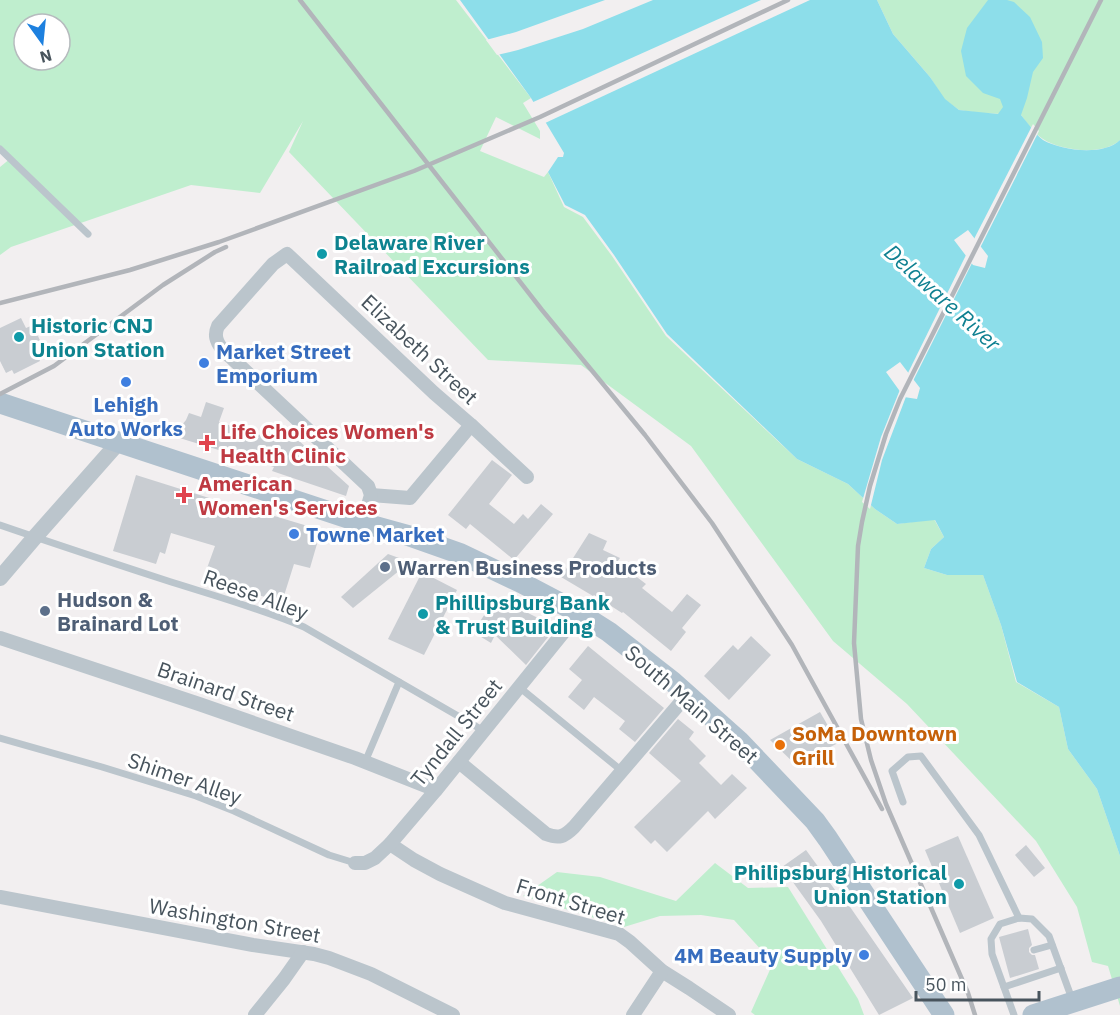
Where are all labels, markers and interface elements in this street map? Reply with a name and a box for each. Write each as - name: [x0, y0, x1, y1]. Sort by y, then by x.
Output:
- north arrow: [12, 12, 72, 72]
- text: N: [38, 45, 54, 68]
- place label: Delaware River Railroad Excursions: [334, 228, 530, 280]
- water label: Delaware River: [879, 237, 1008, 357]
- marker: Delaware River Railroad Excursions: [315, 247, 329, 261]
- street label: Elizabeth Street: [356, 288, 484, 410]
- place label: Historic CNJ Union Station: [31, 311, 165, 363]
- marker: Historic CNJ Union Station: [12, 330, 26, 344]
- place label: Market Street Emporium: [216, 337, 351, 389]
- marker: Market Street Emporium: [197, 356, 211, 370]
- marker: Lehigh Auto Works: [119, 375, 133, 389]
- place label: Lehigh Auto Works: [69, 390, 183, 442]
- place label: Life Choices Women's Health Clinic: [220, 417, 434, 469]
- marker: Life Choices Women's Health Clinic: [198, 434, 216, 452]
- place label: American Women's Services: [198, 469, 378, 521]
- marker: American Women's Services: [175, 486, 193, 504]
- place label: Towne Market: [306, 520, 445, 548]
- marker: Towne Market: [287, 527, 301, 541]
- place label: Warren Business Products: [397, 553, 657, 581]
- marker: Warren Business Products: [378, 560, 392, 574]
- street label: Reese Alley: [200, 562, 313, 626]
- place label: Hudson & Brainard Lot: [57, 585, 178, 637]
- place label: Phillipsburg Bank & Trust Building: [435, 588, 611, 640]
- marker: Hudson & Brainard Lot: [38, 604, 52, 618]
- marker: Phillipsburg Bank & Trust Building: [416, 607, 430, 621]
- street label: South Main Street: [619, 638, 765, 770]
- street label: Brainard Street: [154, 654, 298, 728]
- street label: Tyndall Street: [404, 672, 508, 792]
- place label: SoMa Downtown Grill: [792, 719, 957, 771]
- marker: SoMa Downtown Grill: [773, 738, 787, 752]
- street label: Shimer Alley: [124, 745, 246, 811]
- place label: Philipsburg Historical Union Station: [734, 858, 947, 910]
- street label: Front Street: [513, 871, 629, 931]
- marker: Philipsburg Historical Union Station: [952, 877, 966, 891]
- street label: Washington Street: [147, 891, 323, 949]
- place label: 4M Beauty Supply: [674, 941, 853, 969]
- marker: 4M Beauty Supply: [857, 948, 871, 962]
- scale bar: [916, 964, 1039, 1002]
- text: 50 m: [925, 973, 967, 996]

